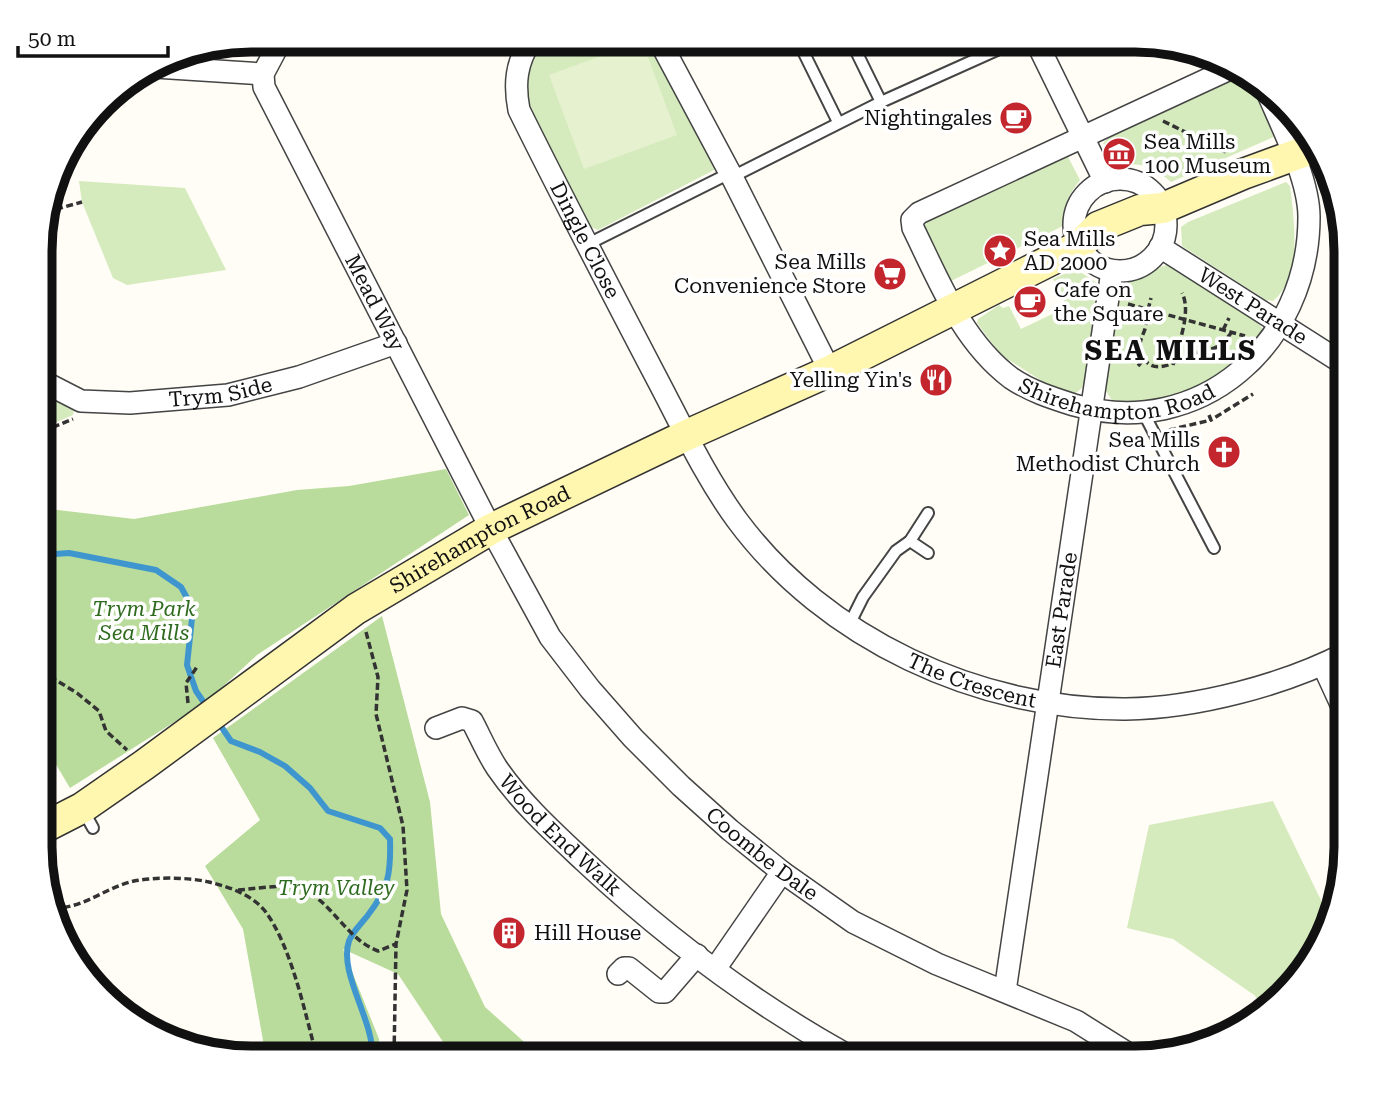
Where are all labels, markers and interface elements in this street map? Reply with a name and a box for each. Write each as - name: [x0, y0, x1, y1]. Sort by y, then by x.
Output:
- scale bar: [18, 14, 168, 58]
- text: 50 m: [28, 27, 76, 51]
- cafe icon: Nightingales: [997, 99, 1035, 137]
- place label: Nightingales: [864, 106, 992, 130]
- place label: Sea Mills 100 Museum: [1144, 130, 1271, 178]
- museum icon: Sea Mills 100 Museum: [1100, 135, 1138, 173]
- street label: Dingle Close: [545, 178, 625, 302]
- place label: Sea Mills AD 2000: [1024, 227, 1115, 275]
- place icon: Sea Mills AD 2000: [981, 232, 1019, 270]
- place label: Sea Mills Convenience Store: [674, 250, 866, 298]
- street label: Mead Way: [340, 251, 410, 355]
- supermarket icon: Sea Mills Convenience Store: [871, 255, 909, 293]
- street label: West Parade: [1194, 263, 1312, 349]
- place label: Cafe on the Square: [1054, 278, 1163, 326]
- cafe icon: Cafe on the Square: [1011, 283, 1049, 321]
- district label: SEA MILLS: [1085, 334, 1257, 367]
- restaurant icon: Yelling Yin's: [917, 361, 955, 399]
- street label: Shirehampton Road: [1016, 365, 1218, 397]
- place label: Yelling Yin's: [790, 368, 912, 392]
- street label: Trym Side: [168, 372, 275, 412]
- text: Shirehampton Road: [1015, 373, 1220, 425]
- place label: Sea Mills Methodist Church: [1016, 428, 1200, 476]
- church icon: Sea Mills Methodist Church: [1205, 433, 1243, 471]
- street label: Shirehampton Road: [385, 481, 575, 598]
- street label: East Parade: [1041, 551, 1082, 670]
- park label: Trym Park Sea Mills: [92, 597, 196, 645]
- street label: The Crescent: [904, 648, 1038, 713]
- street label: Wood End Walk: [494, 770, 626, 901]
- street label: Coombe Dale: [701, 802, 823, 905]
- park label: Trym Valley: [277, 876, 395, 900]
- building icon: Hill House: [490, 914, 528, 952]
- place label: Hill House: [534, 921, 641, 945]

